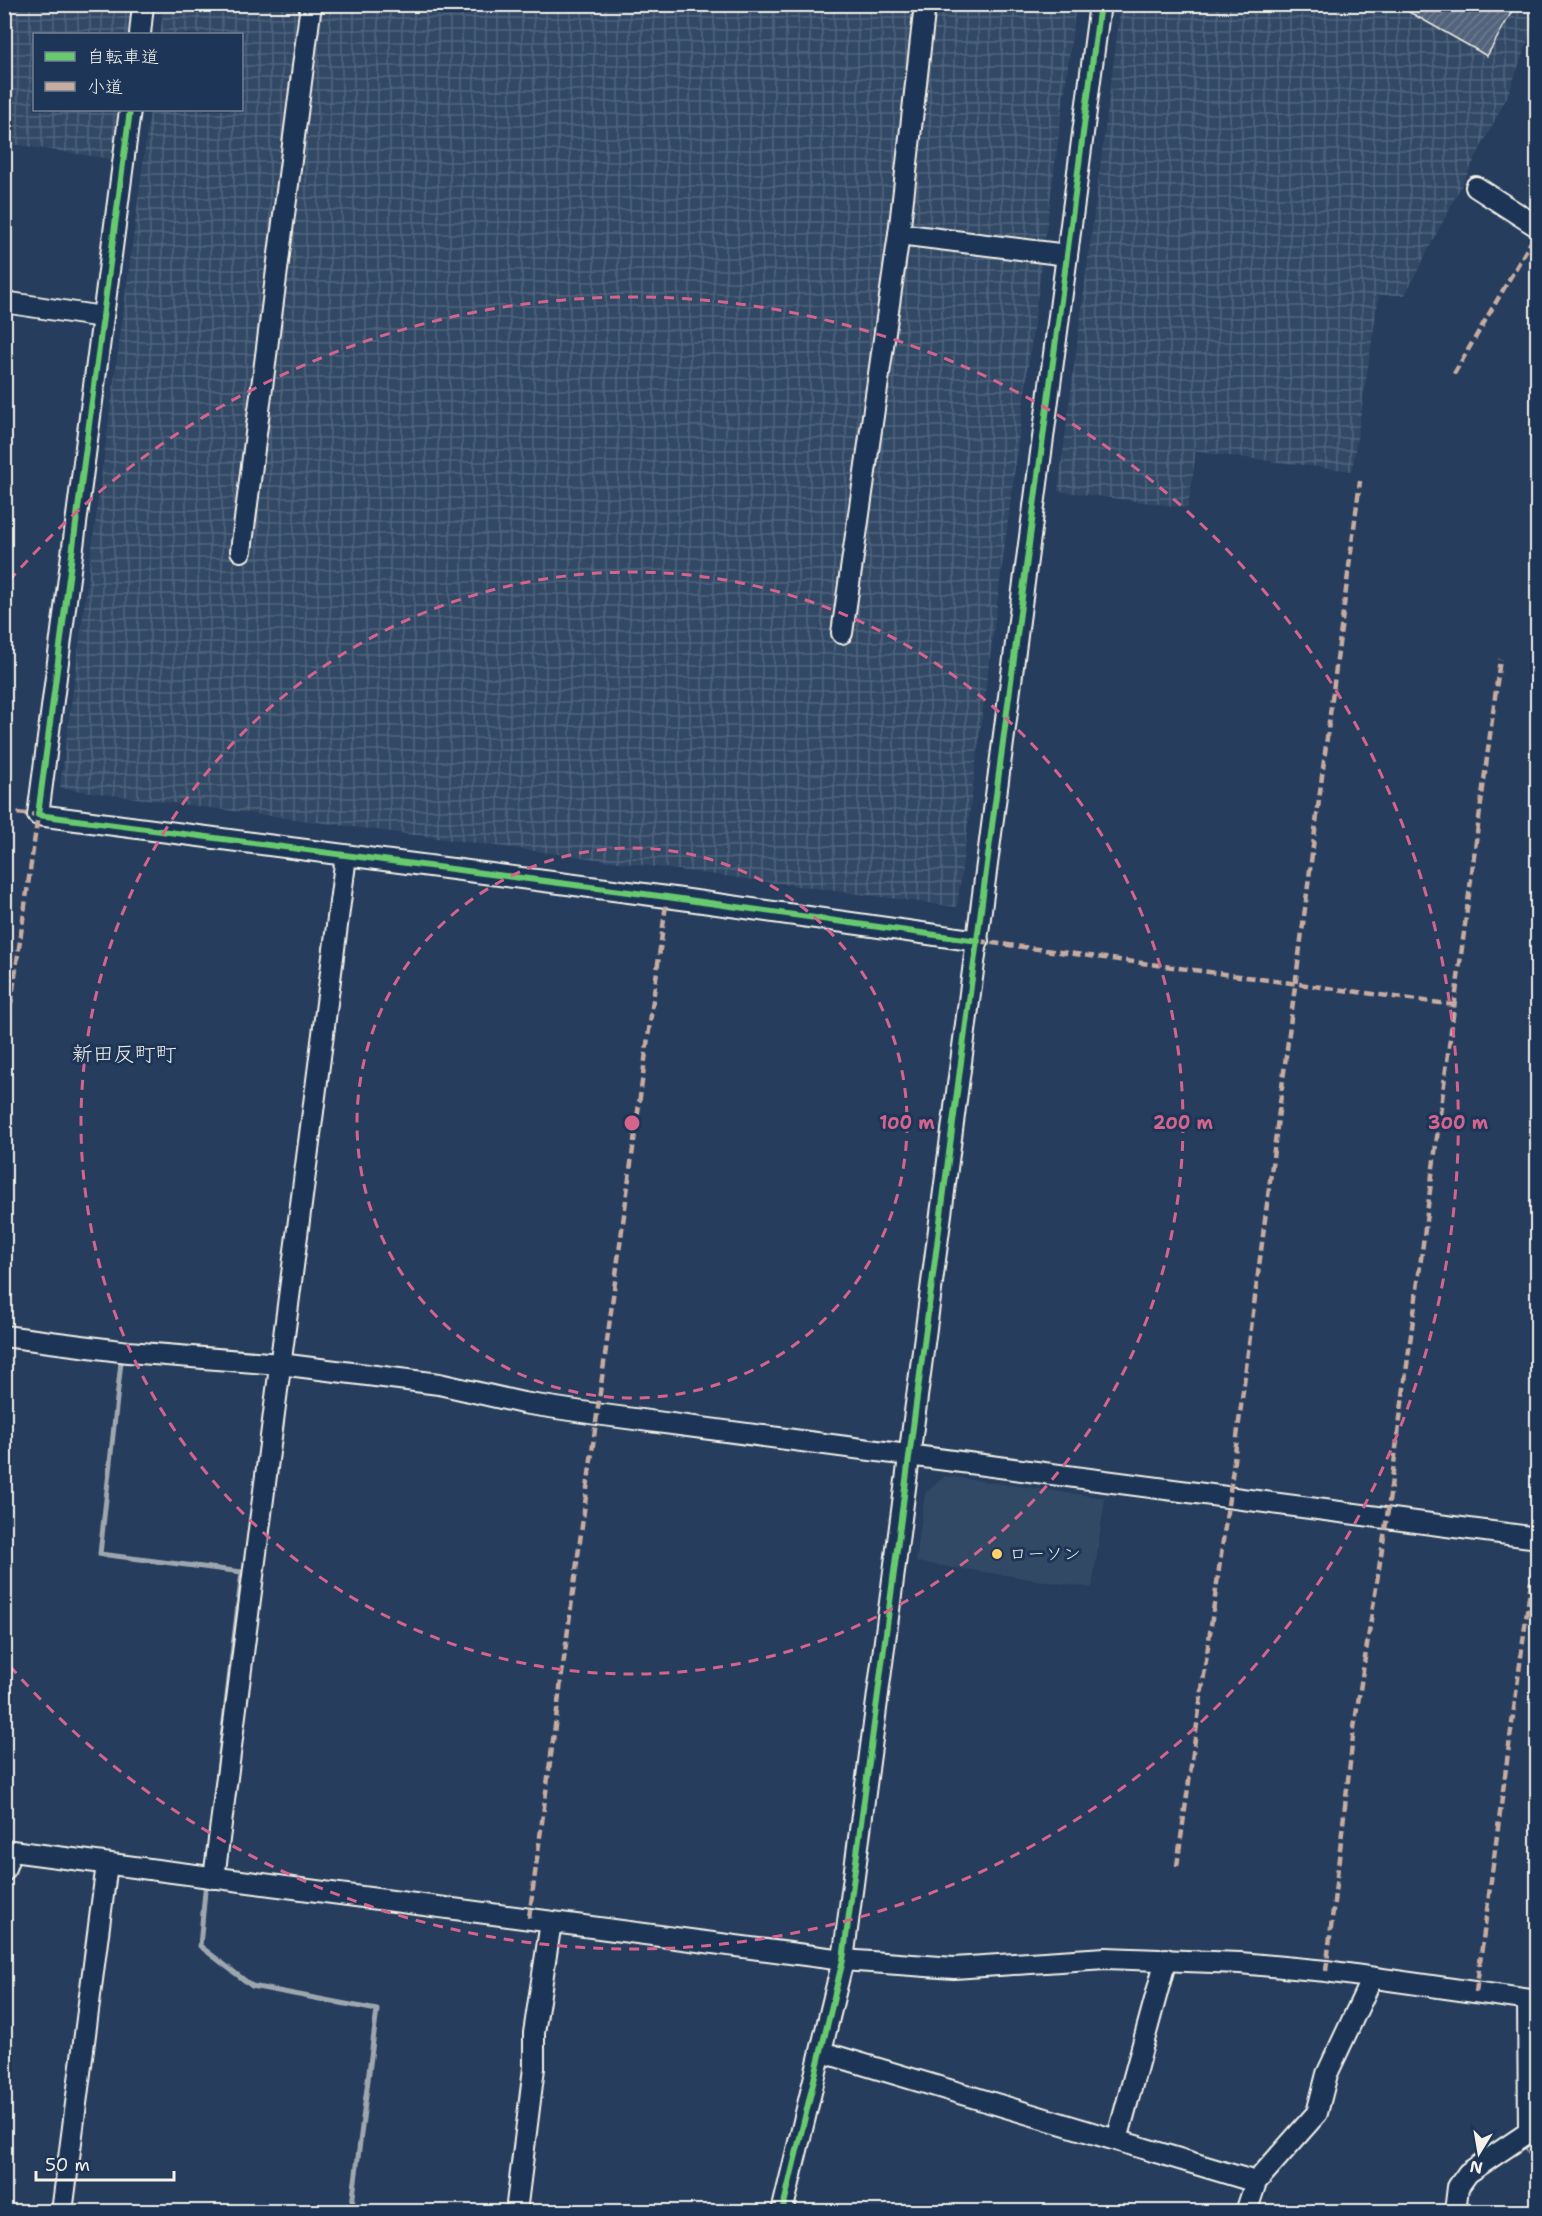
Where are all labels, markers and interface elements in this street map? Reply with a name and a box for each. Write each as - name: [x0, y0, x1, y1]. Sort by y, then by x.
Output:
- legend: [33, 33, 243, 111]
- text: 自転車道: [87, 45, 159, 69]
- text: 小道: [87, 75, 123, 99]
- district label: 新田反町町: [72, 1040, 177, 1068]
- text: 100 m: [879, 1111, 935, 1135]
- text: 200 m: [1153, 1111, 1214, 1135]
- text: 300 m: [1428, 1111, 1489, 1135]
- centre of rings: [622, 1113, 642, 1133]
- place label: ローソン: [1009, 1542, 1081, 1566]
- marker: ローソン: [990, 1547, 1004, 1561]
- north arrow: [1449, 2123, 1509, 2183]
- scale bar: [36, 2144, 174, 2182]
- text: 50 m: [45, 2153, 90, 2177]
- text: N: [1468, 2156, 1484, 2179]

